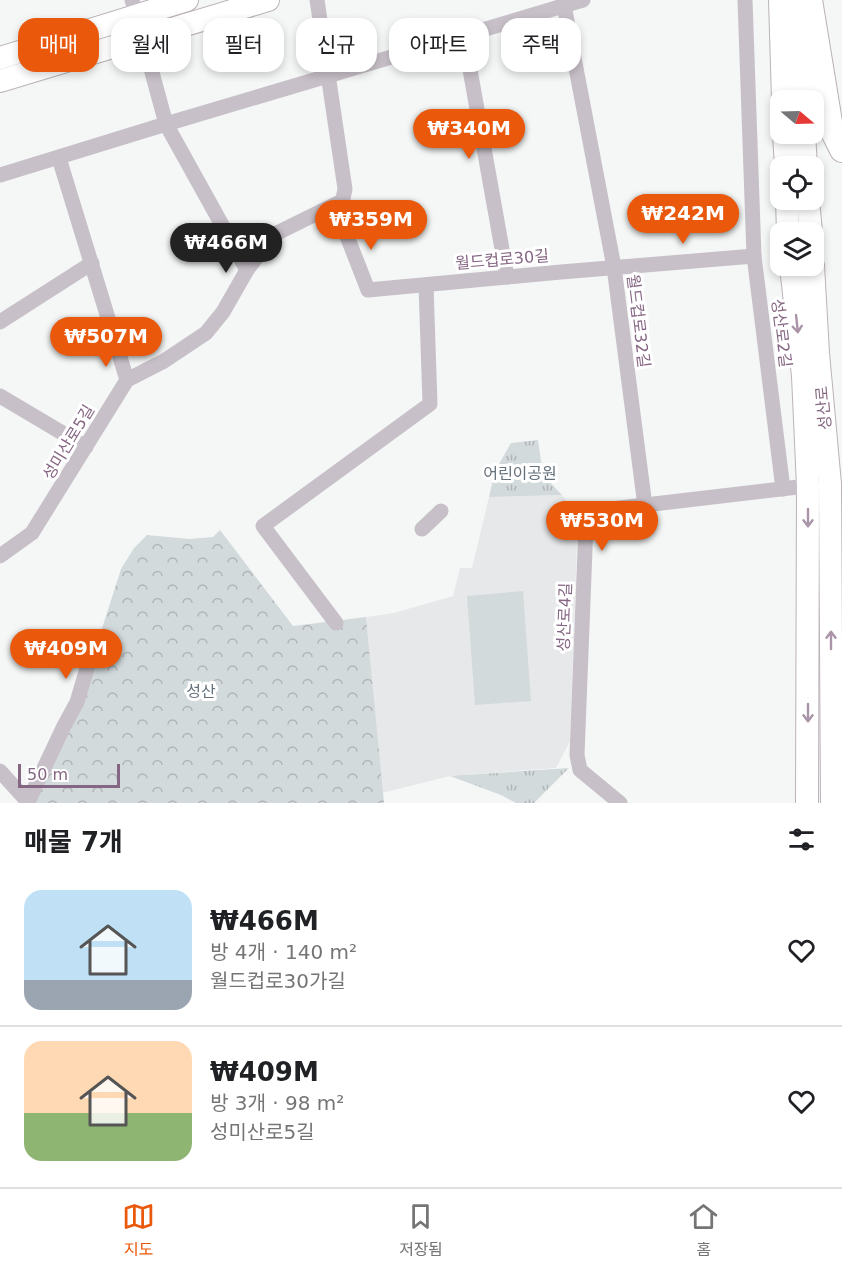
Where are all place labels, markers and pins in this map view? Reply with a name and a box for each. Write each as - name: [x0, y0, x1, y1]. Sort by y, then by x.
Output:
- pin: ₩340M: [427, 109, 511, 160]
- pin: ₩242M: [641, 194, 725, 245]
- pin: ₩359M: [329, 200, 413, 251]
- pin: ₩466M: [184, 223, 268, 274]
- pin: ₩507M: [64, 317, 148, 368]
- pin: ₩530M: [560, 501, 644, 552]
- pin: ₩409M: [24, 629, 108, 680]

